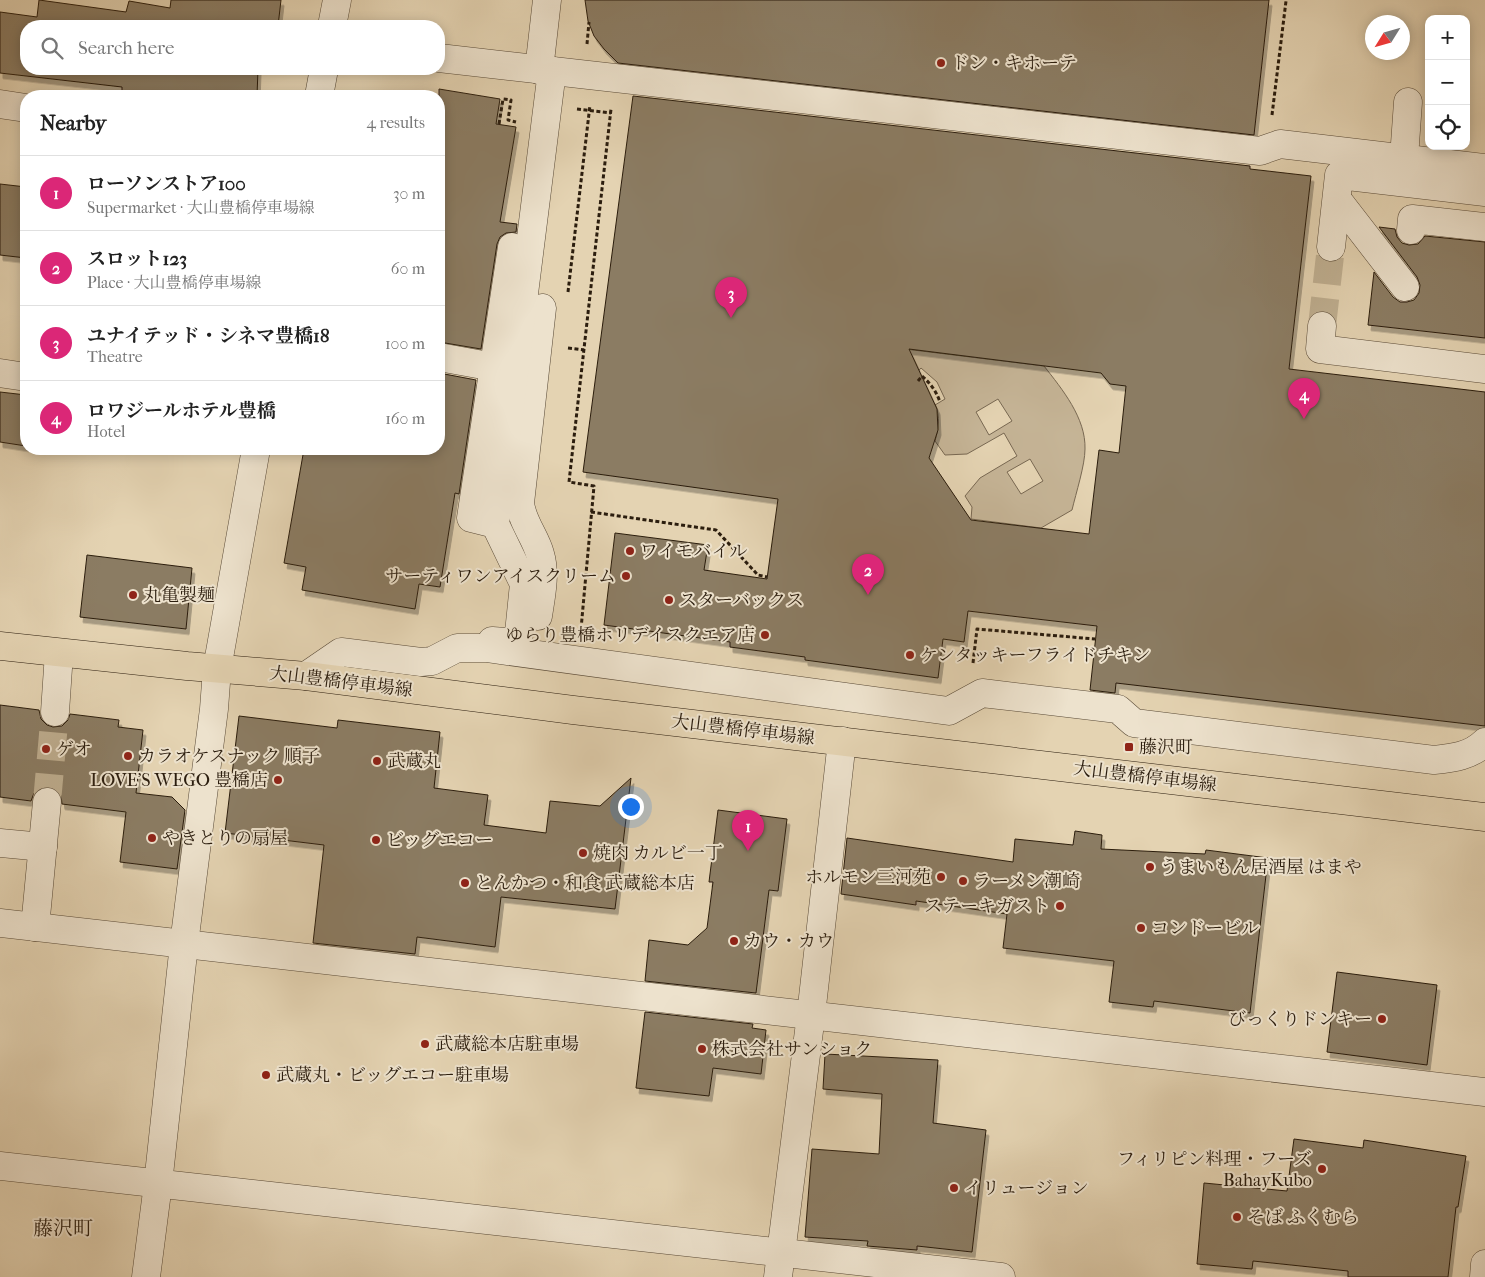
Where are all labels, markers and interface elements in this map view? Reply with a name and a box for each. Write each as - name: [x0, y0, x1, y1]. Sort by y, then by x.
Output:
- north arrow: [1365, 15, 1410, 60]
- map controls: [1425, 15, 1470, 150]
- button: +: [1425, 15, 1470, 60]
- search box: [20, 20, 445, 75]
- icon: search: [38, 34, 66, 62]
- text: Search here: [78, 37, 174, 59]
- place label: ドン・キホーテ: [951, 53, 1077, 74]
- marker: ドン・キホーテ: [935, 57, 947, 69]
- button: −: [1425, 60, 1470, 105]
- button: locate: [1425, 105, 1470, 150]
- text: Nearby: [40, 111, 106, 135]
- text: 4 results: [367, 113, 425, 132]
- text: ローソンストア100: [87, 173, 246, 195]
- text: 1: [53, 184, 59, 203]
- text: 30 m: [393, 184, 425, 203]
- text: Supermarket · 大山豊橋停車場線: [87, 198, 315, 217]
- text: スロット123: [87, 248, 187, 270]
- text: 2: [52, 259, 60, 278]
- text: 60 m: [391, 259, 425, 278]
- text: Place · 大山豊橋停車場線: [87, 273, 262, 292]
- pin: 3: [715, 277, 747, 318]
- text: ユナイテッド・シネマ豊橋18: [87, 325, 329, 347]
- text: 3: [53, 334, 59, 353]
- text: 100 m: [385, 334, 425, 353]
- text: Theatre: [87, 347, 143, 366]
- pin: 4: [1288, 378, 1320, 419]
- text: ロワジールホテル豊橋: [87, 400, 276, 422]
- text: 4: [51, 409, 61, 428]
- text: 160 m: [385, 409, 425, 428]
- text: Hotel: [87, 422, 125, 441]
- place label: ワイモバイル: [640, 541, 747, 562]
- marker: ワイモバイル: [624, 545, 636, 557]
- pin: 2: [852, 554, 884, 595]
- place label: サーティワンアイスクリーム: [385, 566, 616, 587]
- marker: サーティワンアイスクリーム: [620, 570, 632, 582]
- place label: 丸亀製麺: [143, 585, 215, 606]
- marker: 丸亀製麺: [127, 589, 139, 601]
- place label: スターバックス: [679, 590, 804, 611]
- marker: スターバックス: [663, 594, 675, 606]
- place label: ゆらり豊橋ホリデイスクエア店: [505, 625, 755, 646]
- marker: ゆらり豊橋ホリデイスクエア店: [759, 629, 771, 641]
- place label: ケンタッキーフライドチキン: [920, 645, 1151, 666]
- marker: ケンタッキーフライドチキン: [904, 649, 916, 661]
- street label: 大山豊橋停車場線: [268, 663, 414, 701]
- street label: 大山豊橋停車場線: [670, 711, 816, 749]
- place label: 藤沢町: [1139, 737, 1193, 758]
- place label: ゲオ: [56, 739, 92, 760]
- marker: 藤沢町: [1123, 741, 1135, 753]
- marker: ゲオ: [40, 743, 52, 755]
- place label: カラオケスナック 順子: [138, 746, 320, 767]
- marker: カラオケスナック 順子: [122, 750, 134, 762]
- place label: 武蔵丸: [387, 751, 441, 772]
- marker: 武蔵丸: [371, 755, 383, 767]
- street label: 大山豊橋停車場線: [1072, 758, 1218, 796]
- place label: LOVE'S WEGO 豊橋店: [90, 770, 268, 791]
- marker: LOVE'S WEGO 豊橋店: [272, 774, 284, 786]
- your location: [618, 794, 644, 820]
- pin: 1: [732, 810, 764, 851]
- place label: やきとりの扇屋: [162, 828, 288, 849]
- place label: ビッグエコー: [386, 830, 493, 851]
- marker: やきとりの扇屋: [146, 832, 158, 844]
- marker: ビッグエコー: [370, 834, 382, 846]
- place label: 焼肉 カルビ一丁: [593, 843, 723, 864]
- marker: 焼肉 カルビ一丁: [577, 847, 589, 859]
- place label: うまいもん居酒屋 はまや: [1160, 857, 1362, 878]
- marker: うまいもん居酒屋 はまや: [1144, 861, 1156, 873]
- place label: ホルモン三河苑: [805, 867, 931, 888]
- marker: ホルモン三河苑: [935, 871, 947, 883]
- place label: ラーメン潮崎: [973, 871, 1080, 892]
- place label: とんかつ・和食 武蔵総本店: [475, 873, 695, 894]
- marker: ラーメン潮崎: [957, 875, 969, 887]
- marker: とんかつ・和食 武蔵総本店: [459, 877, 471, 889]
- place label: ステーキガスト: [924, 896, 1050, 917]
- marker: ステーキガスト: [1054, 900, 1066, 912]
- place label: コンドービル: [1151, 918, 1259, 939]
- marker: コンドービル: [1135, 922, 1147, 934]
- place label: カウ・カウ: [744, 931, 834, 952]
- marker: カウ・カウ: [728, 935, 740, 947]
- place label: びっくりドンキー: [1228, 1009, 1372, 1030]
- marker: びっくりドンキー: [1376, 1013, 1388, 1025]
- place label: 武蔵総本店駐車場: [435, 1034, 579, 1055]
- marker: 武蔵総本店駐車場: [419, 1038, 431, 1050]
- place label: 株式会社サンショク: [712, 1039, 872, 1060]
- marker: 株式会社サンショク: [696, 1043, 708, 1055]
- place label: 武蔵丸・ビッグエコー駐車場: [276, 1065, 509, 1086]
- marker: 武蔵丸・ビッグエコー駐車場: [260, 1069, 272, 1081]
- place label: フィリピン料理・フーズ BahayKubo: [1117, 1149, 1312, 1191]
- marker: フィリピン料理・フーズ BahayKubo: [1316, 1163, 1328, 1175]
- place label: イリュージョン: [964, 1178, 1089, 1199]
- marker: イリュージョン: [948, 1182, 960, 1194]
- place label: そば ふくむら: [1247, 1207, 1359, 1228]
- marker: そば ふくむら: [1231, 1211, 1243, 1223]
- district label: 藤沢町: [33, 1217, 93, 1240]

